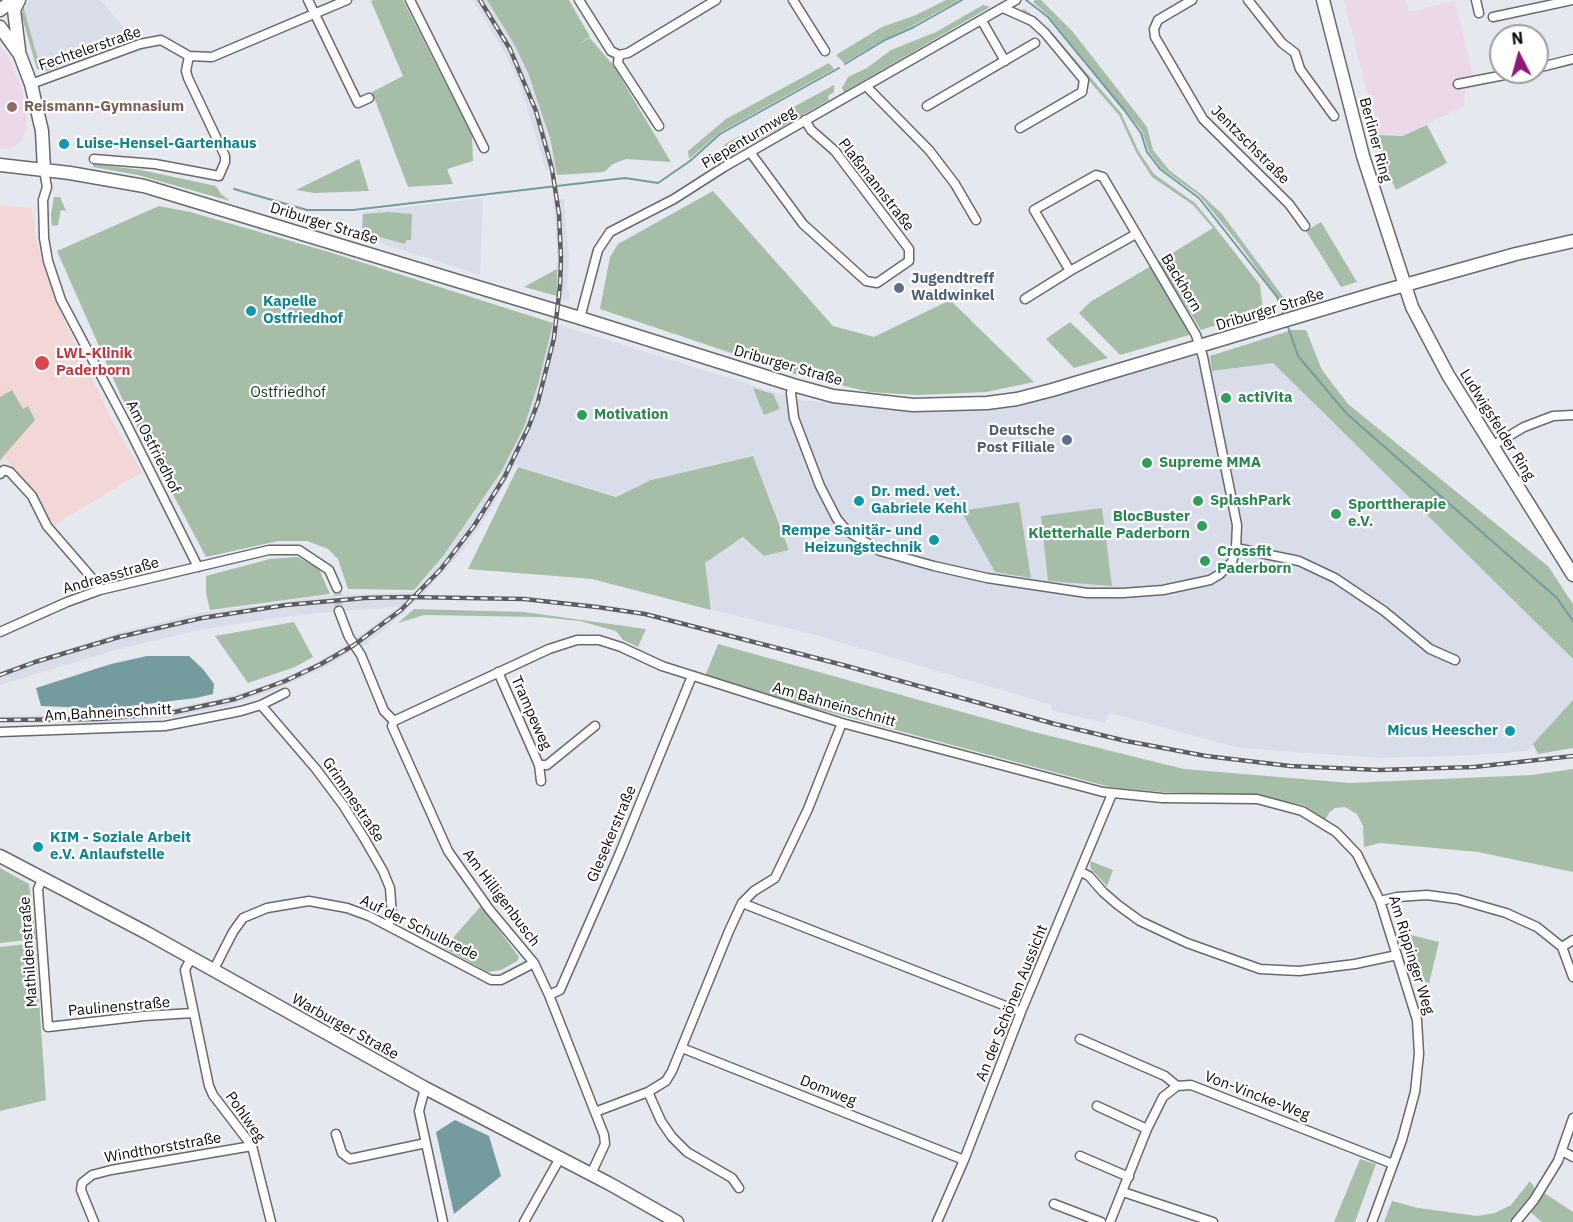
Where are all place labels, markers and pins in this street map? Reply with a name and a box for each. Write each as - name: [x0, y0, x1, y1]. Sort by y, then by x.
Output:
- place label: Reismann-Gymnasium: [24, 98, 184, 116]
- marker: Reismann-Gymnasium: [5, 100, 19, 114]
- place label: Luise-Hensel-Gartenhaus: [76, 135, 257, 153]
- marker: Luise-Hensel-Gartenhaus: [57, 137, 71, 151]
- place label: Jugendtreff Waldwinkel: [911, 270, 994, 305]
- marker: Jugendtreff Waldwinkel: [892, 281, 906, 295]
- place label: Kapelle Ostfriedhof: [263, 293, 343, 328]
- marker: Kapelle Ostfriedhof: [244, 304, 258, 318]
- place label: LWL-Klinik Paderborn: [56, 345, 132, 380]
- marker: LWL-Klinik Paderborn: [33, 354, 51, 372]
- place label: actiVita: [1238, 389, 1293, 407]
- marker: actiVita: [1219, 391, 1233, 405]
- place label: Motivation: [594, 406, 669, 424]
- marker: Motivation: [575, 408, 589, 422]
- place label: Deutsche Post Filiale: [977, 422, 1055, 457]
- marker: Deutsche Post Filiale: [1060, 433, 1074, 447]
- place label: Supreme MMA: [1159, 454, 1261, 472]
- marker: Supreme MMA: [1140, 456, 1154, 470]
- place label: Dr. med. vet. Gabriele Kehl: [871, 483, 967, 518]
- place label: SplashPark: [1210, 492, 1291, 510]
- marker: Dr. med. vet. Gabriele Kehl: [852, 494, 866, 508]
- marker: SplashPark: [1191, 494, 1205, 508]
- place label: Sporttherapie e.V.: [1348, 496, 1446, 531]
- marker: Sporttherapie e.V.: [1329, 507, 1343, 521]
- place label: BlocBuster Kletterhalle Paderborn: [1028, 508, 1190, 543]
- marker: BlocBuster Kletterhalle Paderborn: [1195, 519, 1209, 533]
- place label: Rempe Sanitär- und Heizungstechnik: [781, 522, 922, 557]
- marker: Rempe Sanitär- und Heizungstechnik: [927, 533, 941, 547]
- place label: Crossfit Paderborn: [1217, 543, 1291, 578]
- marker: Crossfit Paderborn: [1198, 554, 1212, 568]
- place label: Micus Heescher: [1387, 722, 1498, 740]
- marker: Micus Heescher: [1503, 724, 1517, 738]
- place label: KIM - Soziale Arbeit e.V. Anlaufstelle: [50, 829, 191, 864]
- marker: KIM - Soziale Arbeit e.V. Anlaufstelle: [31, 840, 45, 854]

